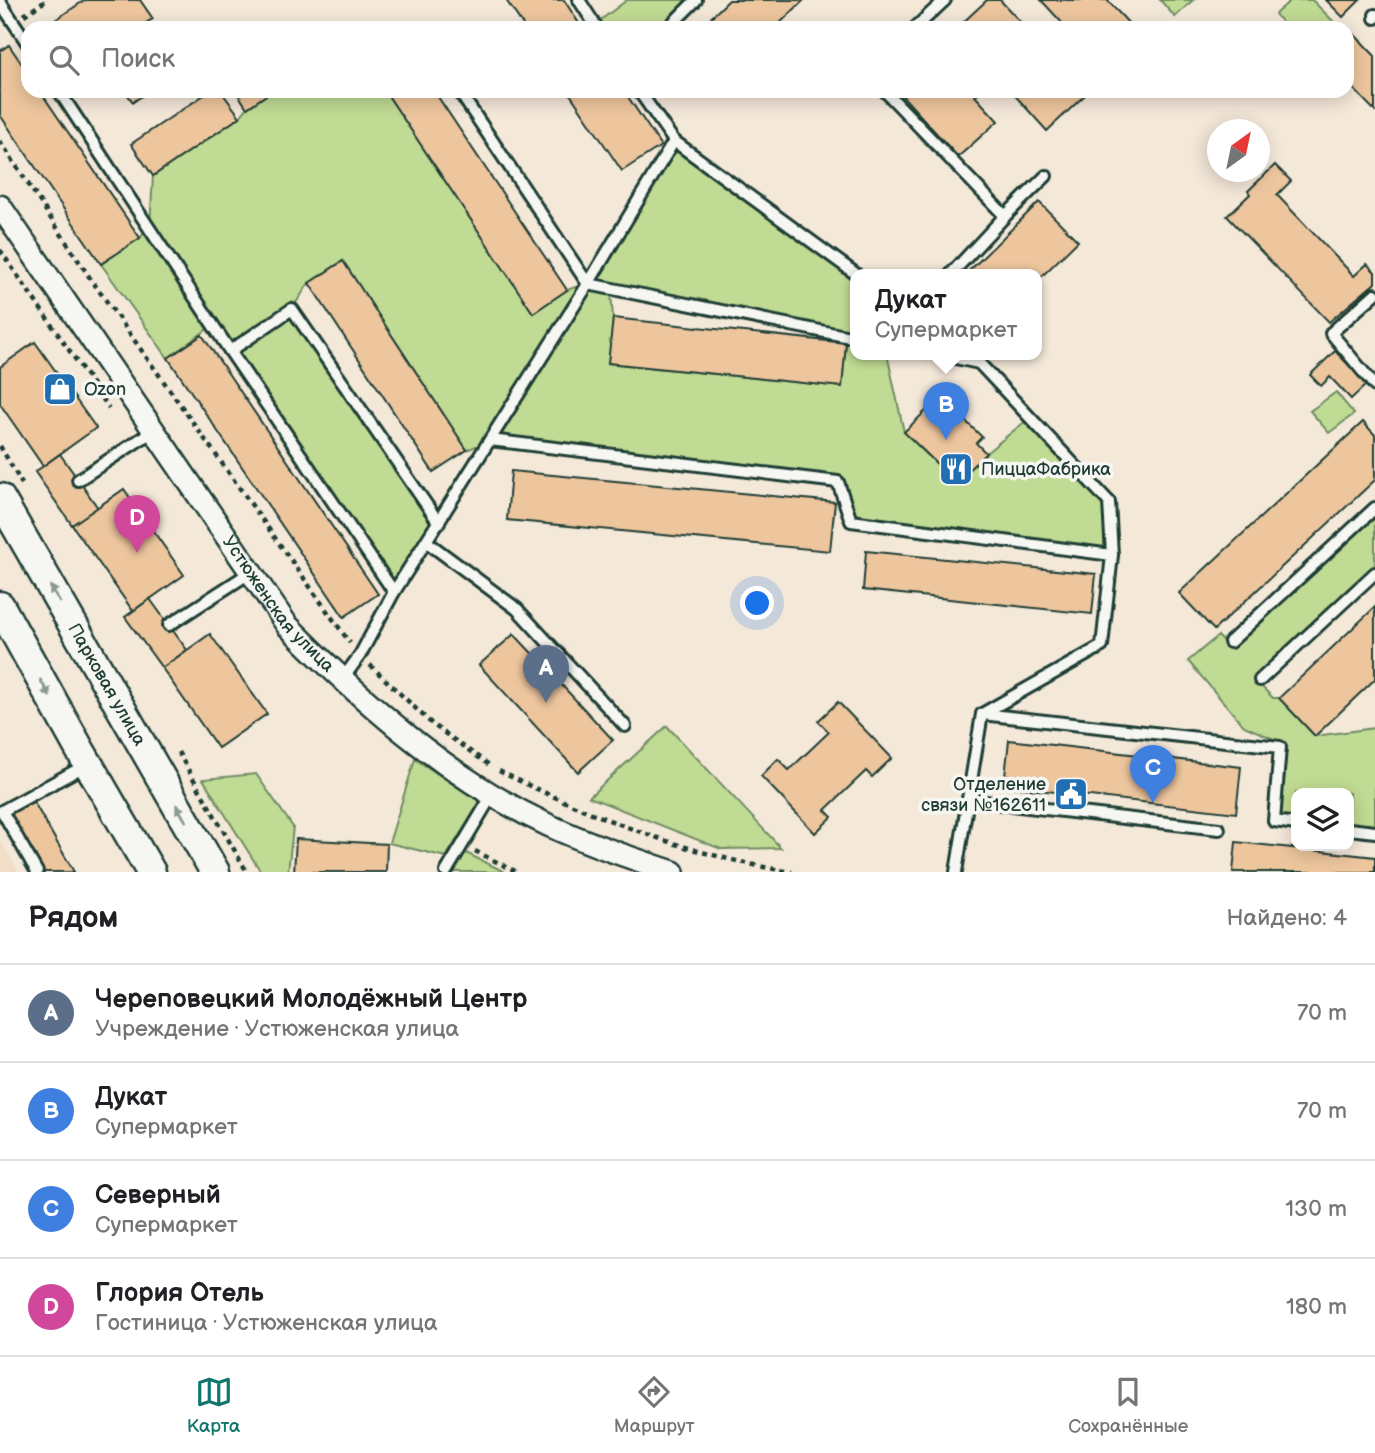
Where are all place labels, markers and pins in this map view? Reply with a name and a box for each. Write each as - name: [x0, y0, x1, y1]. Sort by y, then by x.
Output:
- shop icon: Ozon: [41, 370, 79, 408]
- place label: Ozon: [84, 379, 126, 400]
- pin: B: [923, 382, 969, 440]
- restaurant icon: ПиццаФабрика: [937, 450, 975, 488]
- place label: ПиццаФабрика: [981, 459, 1111, 480]
- pin: D: [114, 495, 160, 553]
- pin: A: [523, 645, 569, 703]
- pin: C: [1130, 745, 1176, 803]
- place label: Отделение связи №162611: [921, 774, 1046, 816]
- public building icon: Отделение связи №162611: [1052, 775, 1090, 813]

